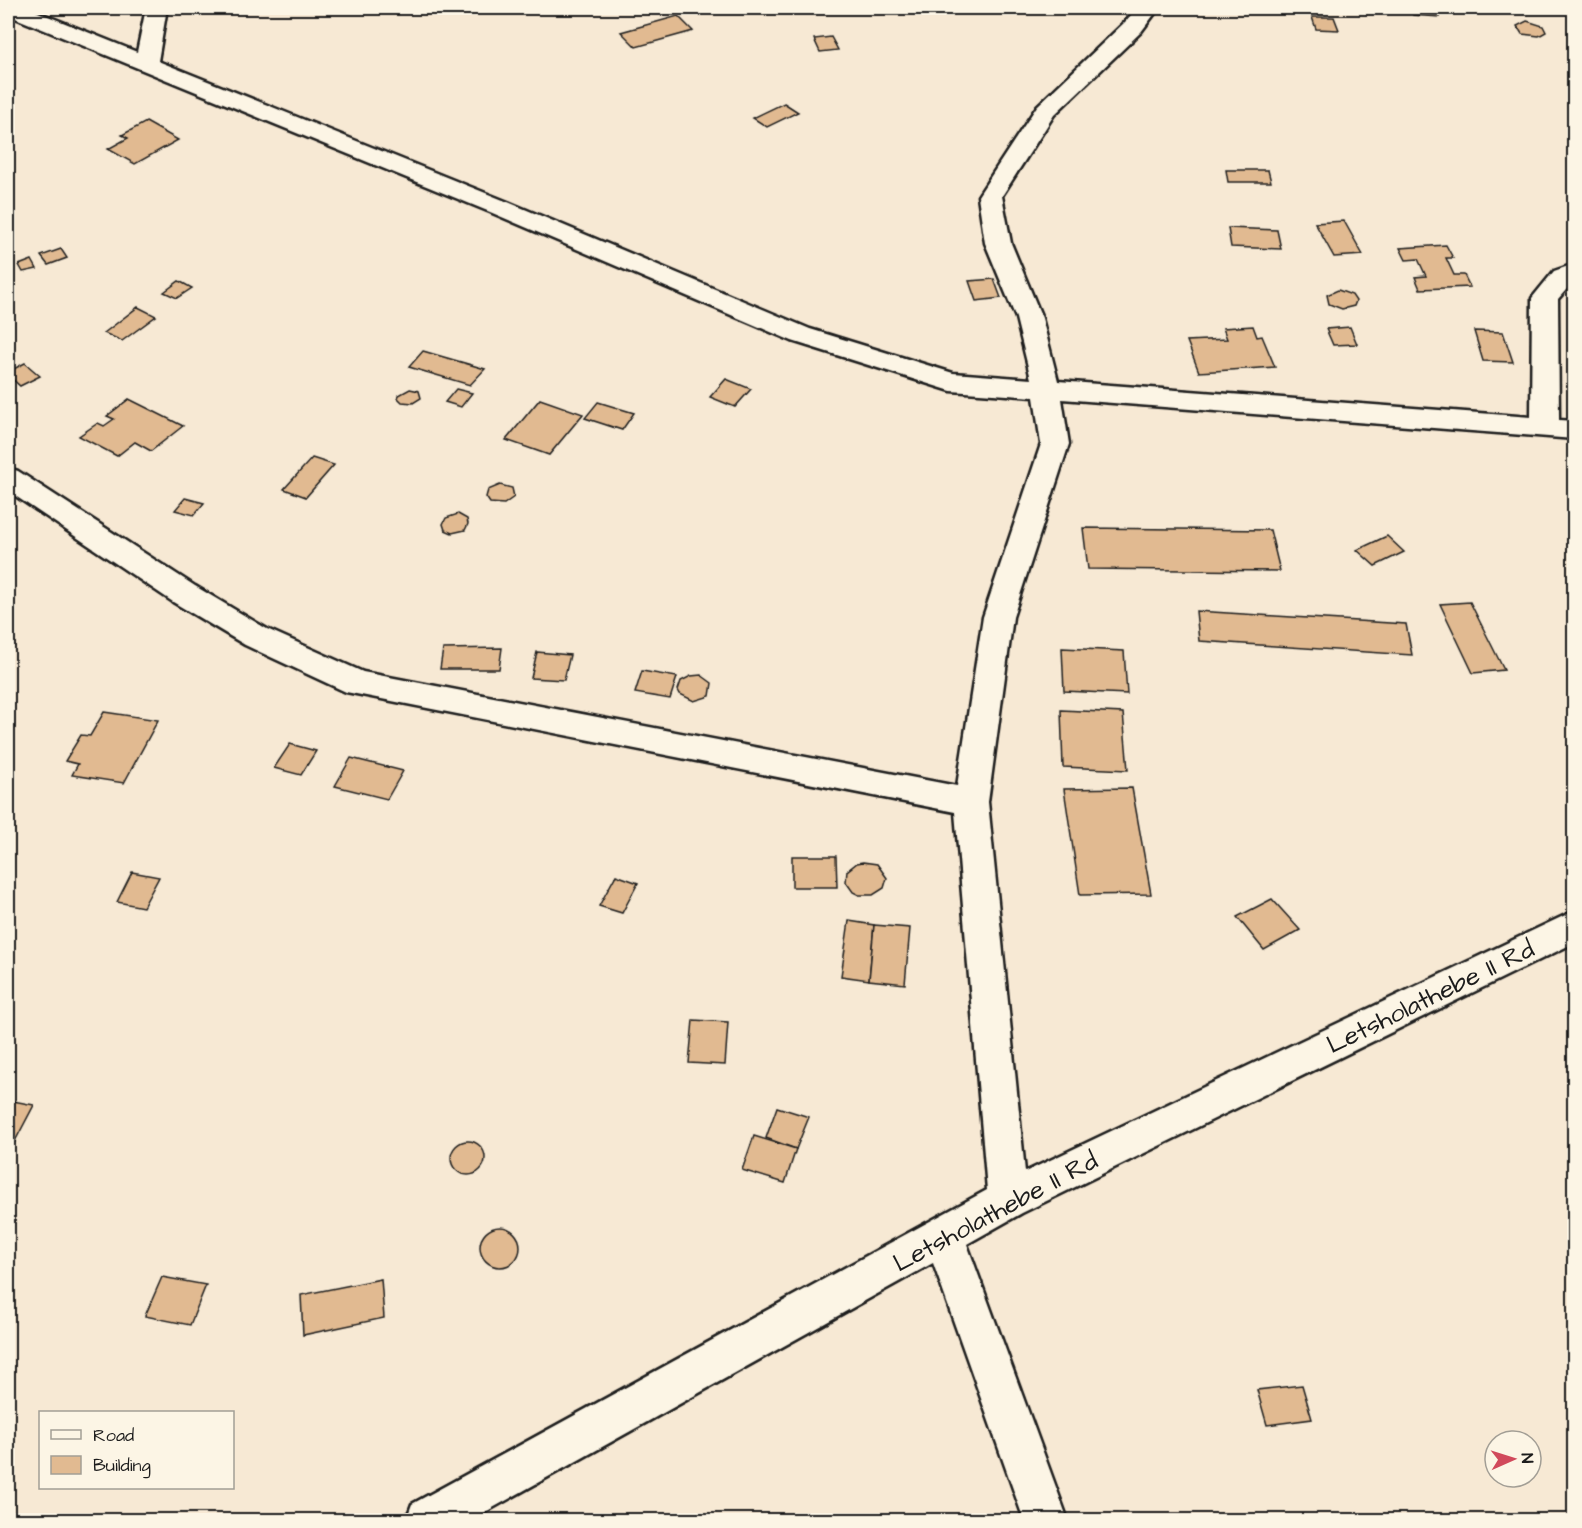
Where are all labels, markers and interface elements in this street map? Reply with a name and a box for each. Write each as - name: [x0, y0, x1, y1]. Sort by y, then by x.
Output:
- street label: Letsholathebe II Rd: [1320, 931, 1540, 1063]
- street label: Letsholathebe II Rd: [887, 1143, 1104, 1281]
- legend: [39, 1411, 234, 1489]
- text: Road: [93, 1423, 134, 1448]
- north arrow: [1483, 1429, 1543, 1489]
- text: Building: [93, 1453, 151, 1479]
- text: N: [1516, 1453, 1538, 1464]

